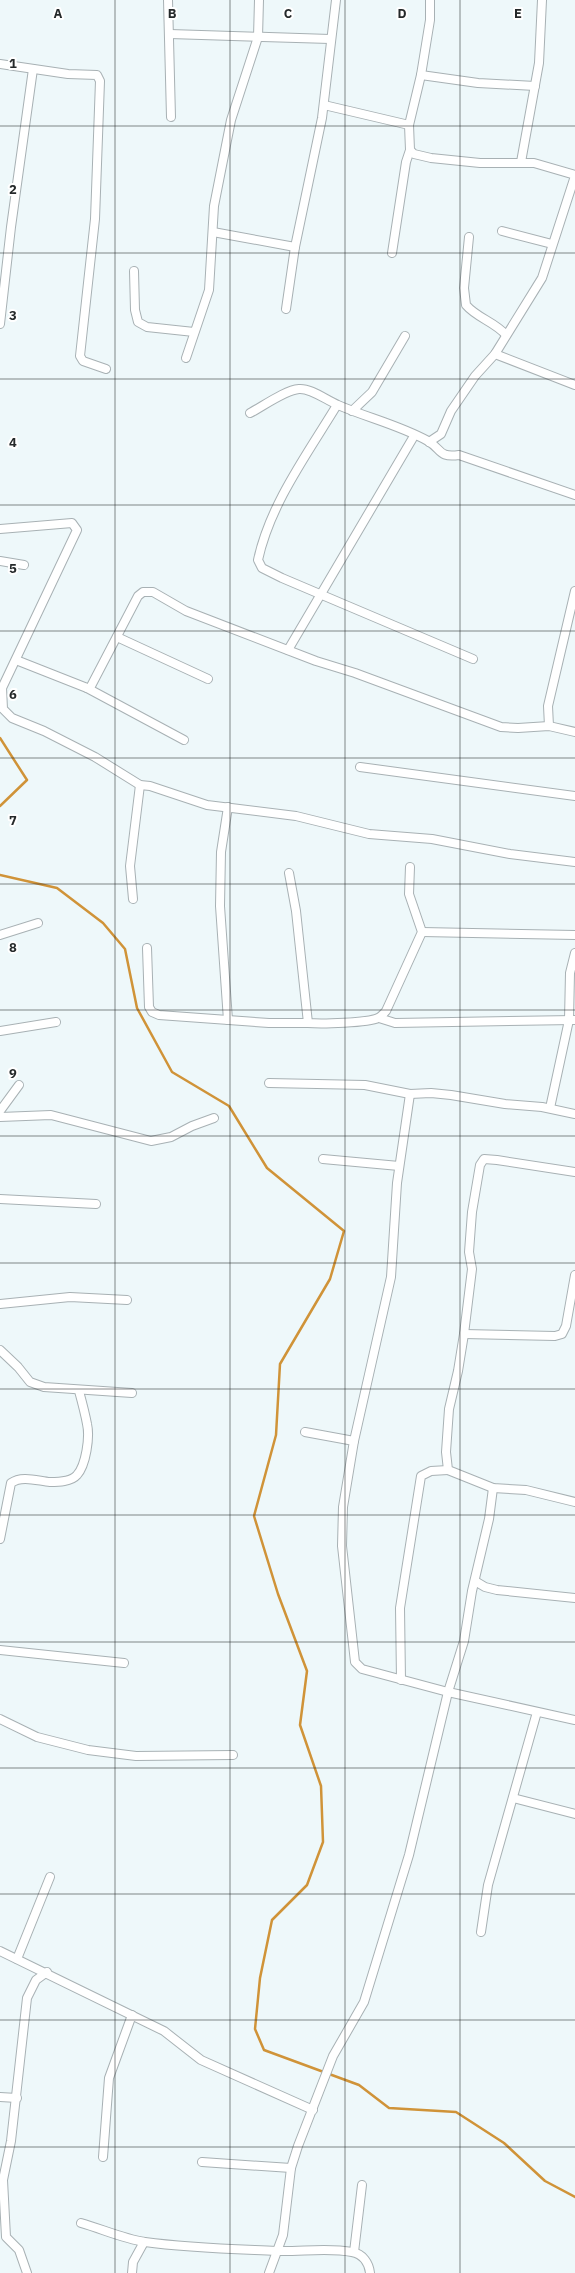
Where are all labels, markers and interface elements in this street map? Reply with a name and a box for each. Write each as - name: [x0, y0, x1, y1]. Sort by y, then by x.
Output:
- text: A: [54, 5, 63, 22]
- text: B: [168, 5, 177, 22]
- text: C: [284, 5, 293, 22]
- text: D: [397, 5, 407, 22]
- text: E: [514, 5, 522, 22]
- text: 1: [9, 55, 17, 72]
- text: 2: [9, 181, 17, 198]
- text: 3: [9, 307, 17, 324]
- text: 4: [9, 434, 17, 451]
- text: 5: [9, 560, 17, 577]
- text: 6: [9, 686, 17, 703]
- text: 7: [9, 812, 17, 829]
- text: 8: [9, 939, 17, 956]
- text: 9: [9, 1065, 17, 1082]

